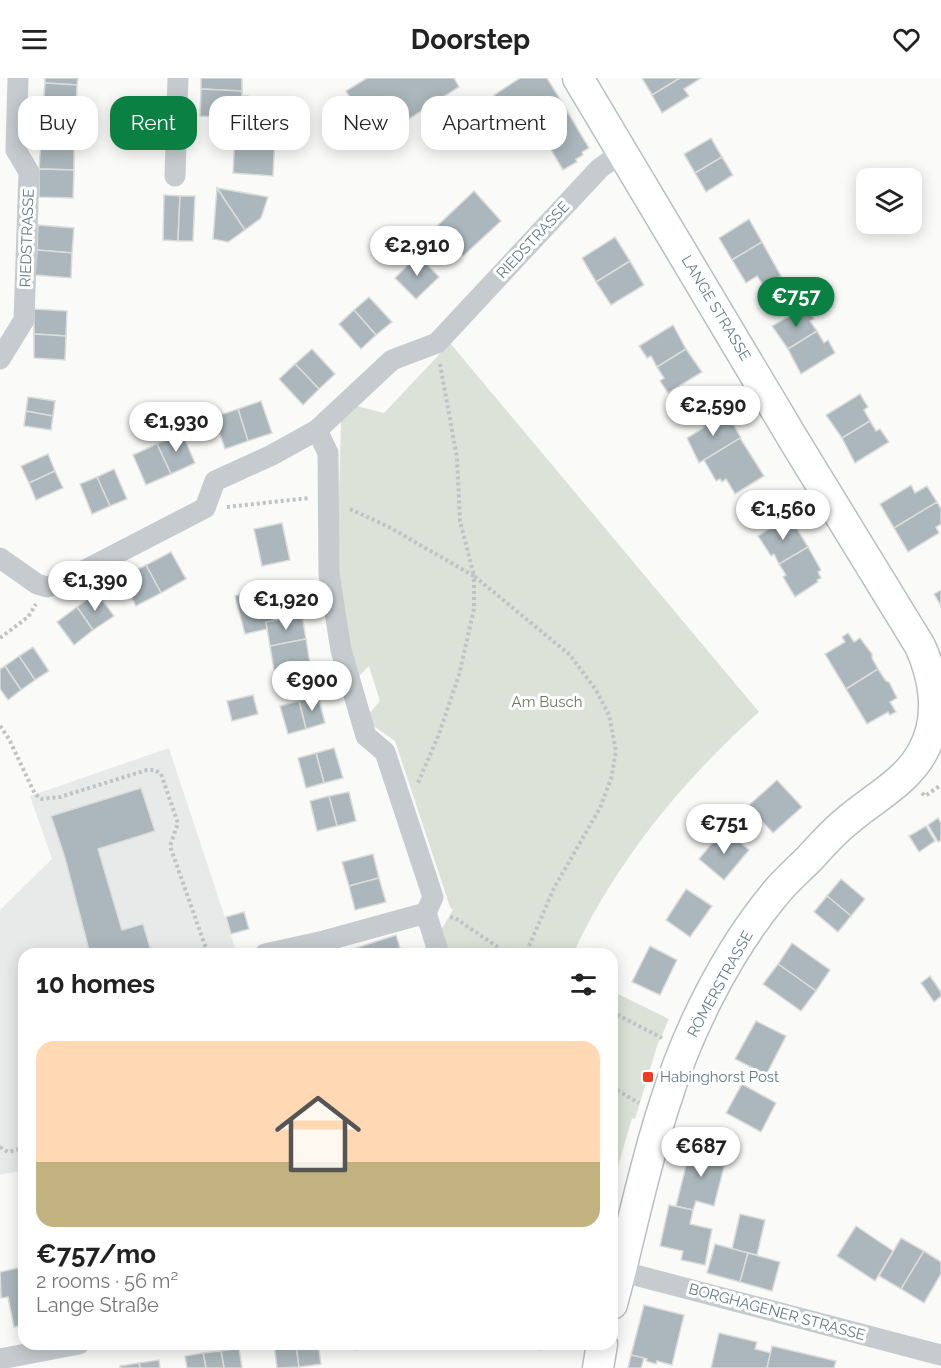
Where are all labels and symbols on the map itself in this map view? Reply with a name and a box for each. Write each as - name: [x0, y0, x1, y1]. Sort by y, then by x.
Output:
- street label: RIEDSTRASSE: [16, 188, 38, 288]
- street label: RIEDSTRASSE: [493, 198, 573, 282]
- pin: €2,910: [368, 226, 466, 277]
- street label: LANGE STRASSE: [678, 252, 754, 364]
- pin: €757: [760, 277, 832, 328]
- pin: €2,590: [664, 386, 762, 437]
- pin: €1,930: [127, 402, 225, 453]
- pin: €1,560: [734, 490, 832, 541]
- pin: €1,390: [46, 561, 144, 612]
- pin: €1,920: [237, 580, 335, 631]
- pin: €900: [276, 661, 348, 712]
- park label: Am Busch: [512, 693, 582, 711]
- pin: €751: [688, 804, 760, 855]
- street label: RÖMERSTRASSE: [683, 927, 757, 1040]
- place label: Habinghorst Post: [660, 1068, 779, 1086]
- marker: Habinghorst Post: [641, 1070, 655, 1084]
- pin: €687: [665, 1127, 737, 1178]
- street label: BORGHAGENER STRASSE: [687, 1280, 867, 1344]

